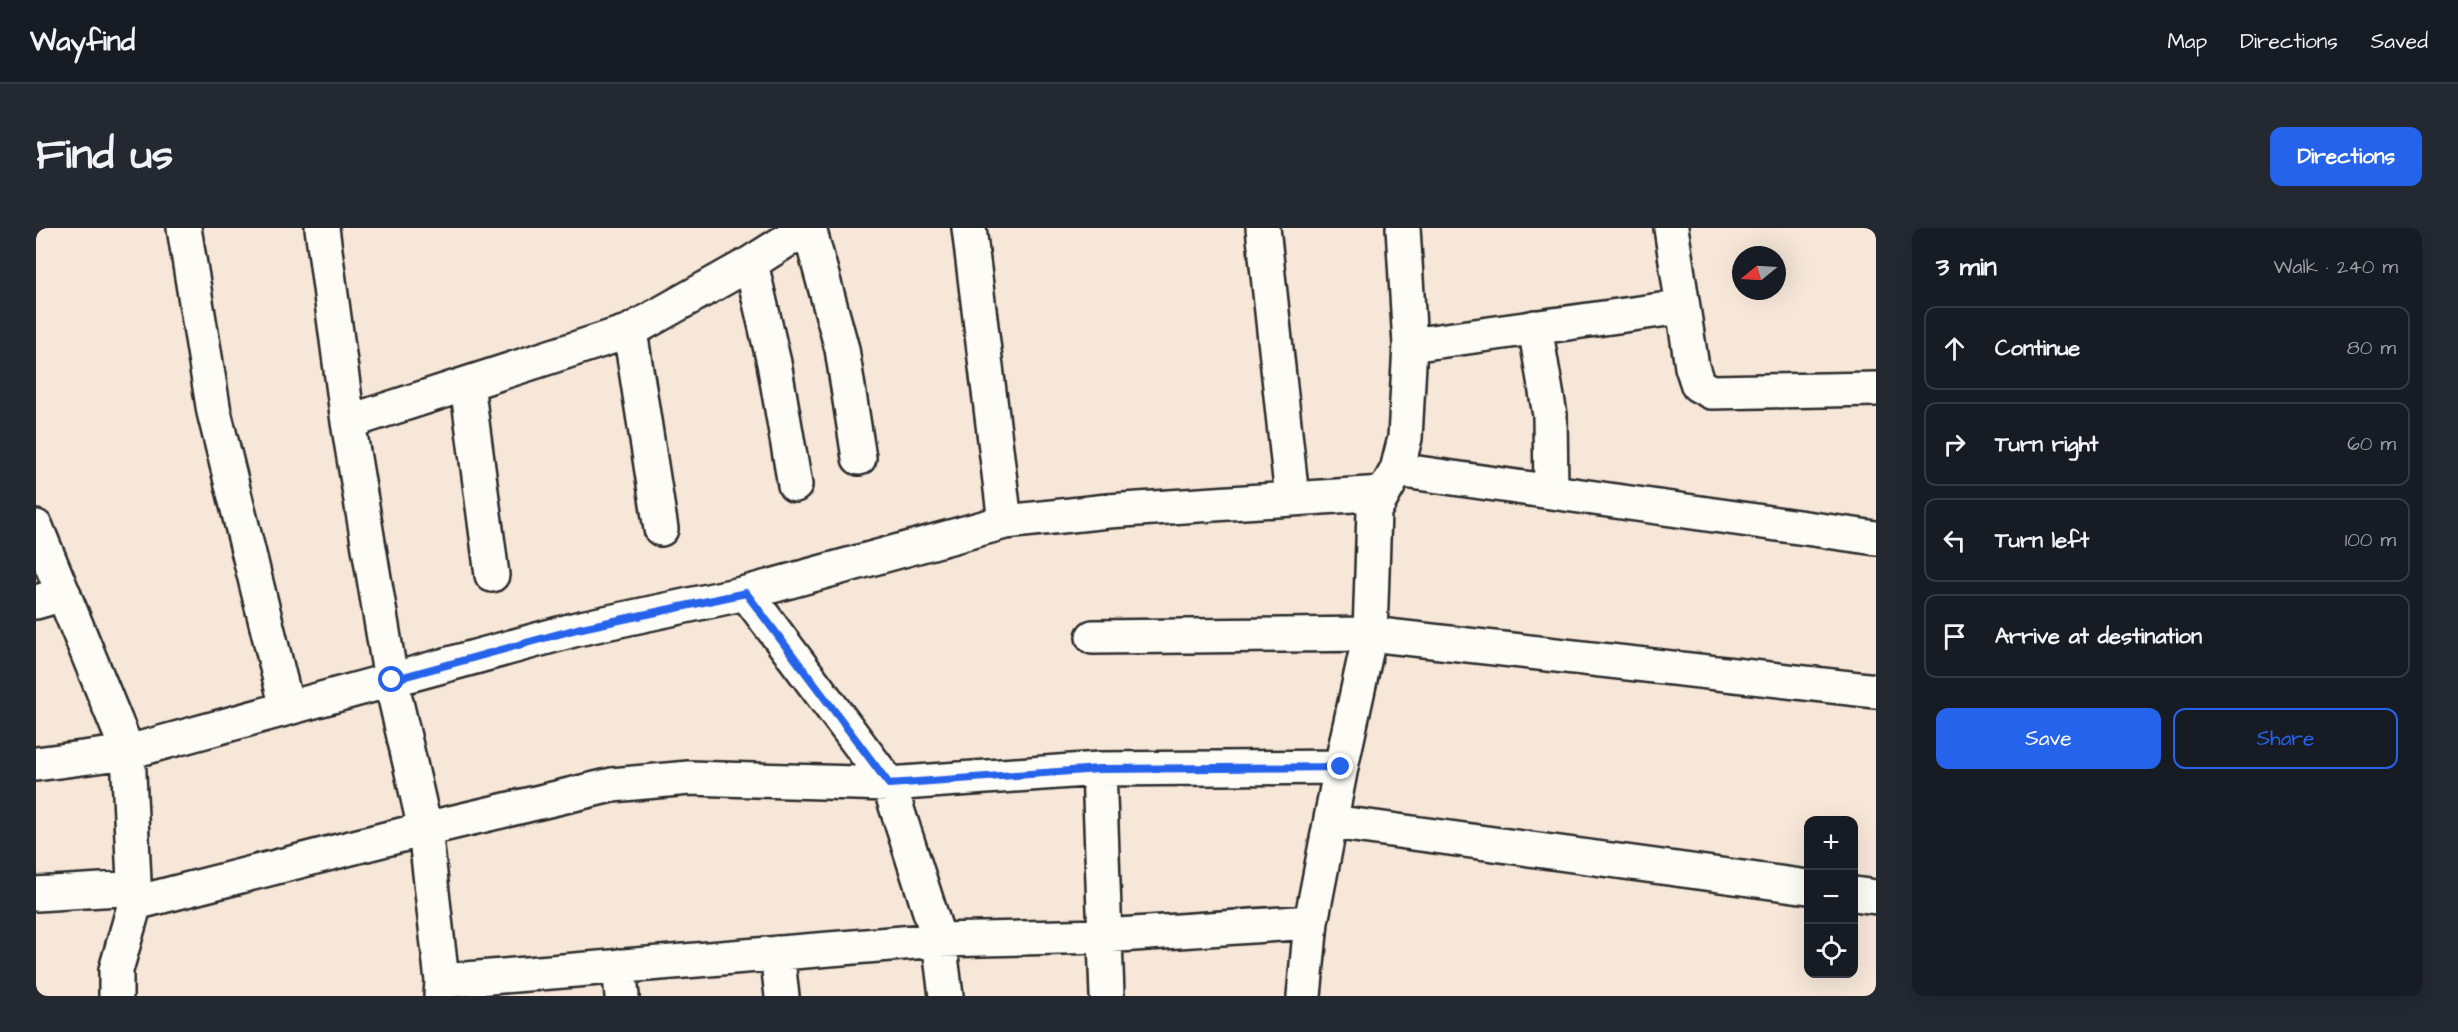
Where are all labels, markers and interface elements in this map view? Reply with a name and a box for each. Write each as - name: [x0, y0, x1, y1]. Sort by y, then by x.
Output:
- text: Wayfind: [30, 22, 135, 61]
- text: Map: [2167, 27, 2207, 56]
- text: Directions: [2240, 27, 2338, 56]
- text: Saved: [2371, 27, 2428, 56]
- text: Find us: [36, 127, 173, 185]
- button: Directions: [2270, 127, 2422, 186]
- north arrow: [1732, 246, 1786, 300]
- text: 3 min: [1936, 249, 1997, 285]
- text: Walk · 240 m: [2274, 253, 2398, 281]
- icon: ahead: [1938, 332, 1971, 365]
- text: Continue: [1995, 333, 2080, 364]
- text: 80 m: [2347, 334, 2396, 362]
- icon: right: [1938, 428, 1971, 461]
- text: Turn right: [1995, 429, 2098, 460]
- text: 60 m: [2347, 430, 2396, 458]
- icon: left: [1938, 524, 1971, 557]
- text: Turn left: [1995, 525, 2089, 556]
- text: 100 m: [2345, 526, 2396, 554]
- icon: arrive: [1938, 620, 1971, 653]
- text: Arrive at destination: [1995, 621, 2202, 652]
- route start: [378, 666, 404, 692]
- button: Save: [1936, 708, 2161, 769]
- button: Share: [2173, 708, 2398, 769]
- route end: [1327, 753, 1353, 779]
- map controls: [1804, 816, 1858, 978]
- button: +: [1804, 816, 1858, 870]
- button: −: [1804, 870, 1858, 924]
- button: locate: [1804, 924, 1858, 978]

